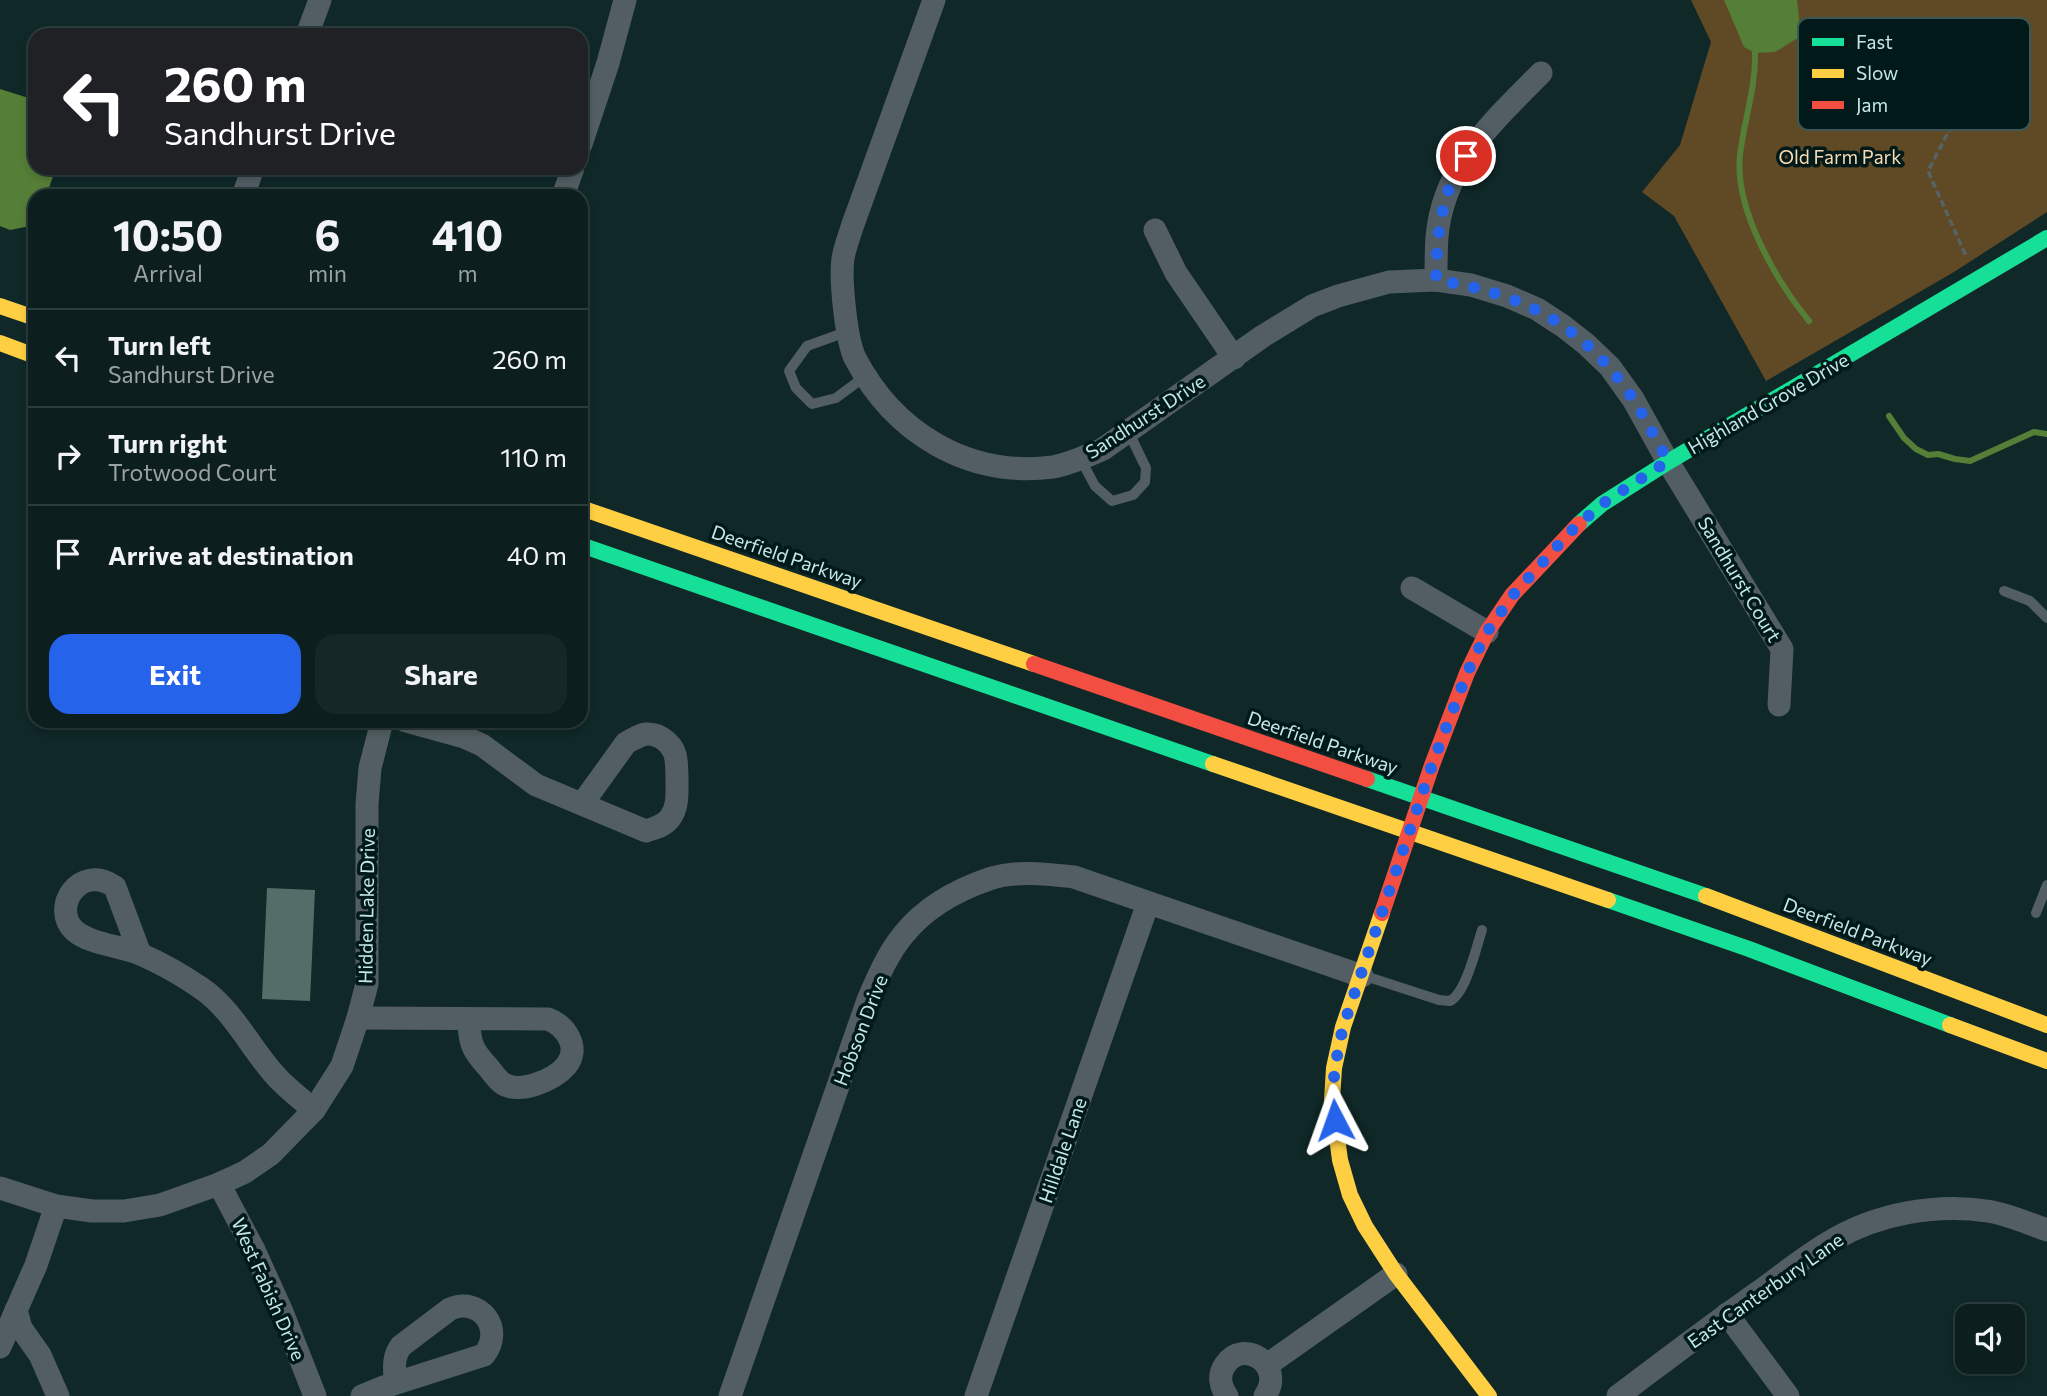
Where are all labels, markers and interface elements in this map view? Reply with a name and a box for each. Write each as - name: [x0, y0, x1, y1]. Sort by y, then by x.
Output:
- legend: [1798, 18, 2030, 130]
- text: Fast: [1856, 30, 1893, 53]
- text: 260 m: [164, 52, 306, 112]
- icon: left: [49, 56, 140, 147]
- text: Slow: [1856, 61, 1898, 84]
- text: Jam: [1856, 93, 1888, 116]
- text: Sandhurst Drive: [164, 112, 396, 152]
- pin: [1436, 126, 1496, 186]
- icon: arrive: [1447, 137, 1485, 175]
- park label: Old Farm Park: [1779, 145, 1901, 168]
- text: 10:50: [113, 208, 223, 260]
- text: 6: [315, 208, 340, 260]
- text: 410: [432, 208, 503, 260]
- text: Arrival: [133, 259, 203, 287]
- text: min: [308, 259, 347, 287]
- text: m: [457, 259, 478, 287]
- text: Turn left: [108, 329, 211, 360]
- icon: left: [49, 339, 87, 377]
- text: 260 m: [492, 343, 567, 374]
- street label: Highland Grove Drive: [1684, 348, 1852, 458]
- text: Sandhurst Drive: [108, 360, 275, 388]
- street label: Sandhurst Drive: [1081, 369, 1209, 463]
- text: Turn right: [108, 427, 227, 458]
- icon: right: [49, 437, 87, 475]
- text: 110 m: [500, 441, 567, 472]
- text: Trotwood Court: [108, 458, 277, 486]
- street label: Sandhurst Court: [1694, 512, 1787, 646]
- street label: Deerfield Parkway: [709, 519, 865, 593]
- icon: arrive: [49, 535, 87, 573]
- text: Arrive at destination: [108, 539, 354, 570]
- text: 40 m: [507, 539, 567, 570]
- button: Exit: [49, 634, 301, 714]
- button: Share: [315, 634, 567, 714]
- street label: Deerfield Parkway: [1245, 705, 1401, 779]
- street label: Hidden Lake Drive: [353, 828, 379, 984]
- street label: Deerfield Parkway: [1780, 892, 1936, 970]
- street label: Hobson Drive: [828, 971, 892, 1089]
- position arrow: [1298, 1083, 1372, 1157]
- street label: Hilldale Lane: [1033, 1094, 1091, 1206]
- street label: West Fabish Drive: [227, 1214, 311, 1364]
- street label: East Canterbury Lane: [1683, 1228, 1847, 1352]
- map controls: [1955, 1304, 2025, 1374]
- button: sound: [1955, 1304, 2025, 1374]

